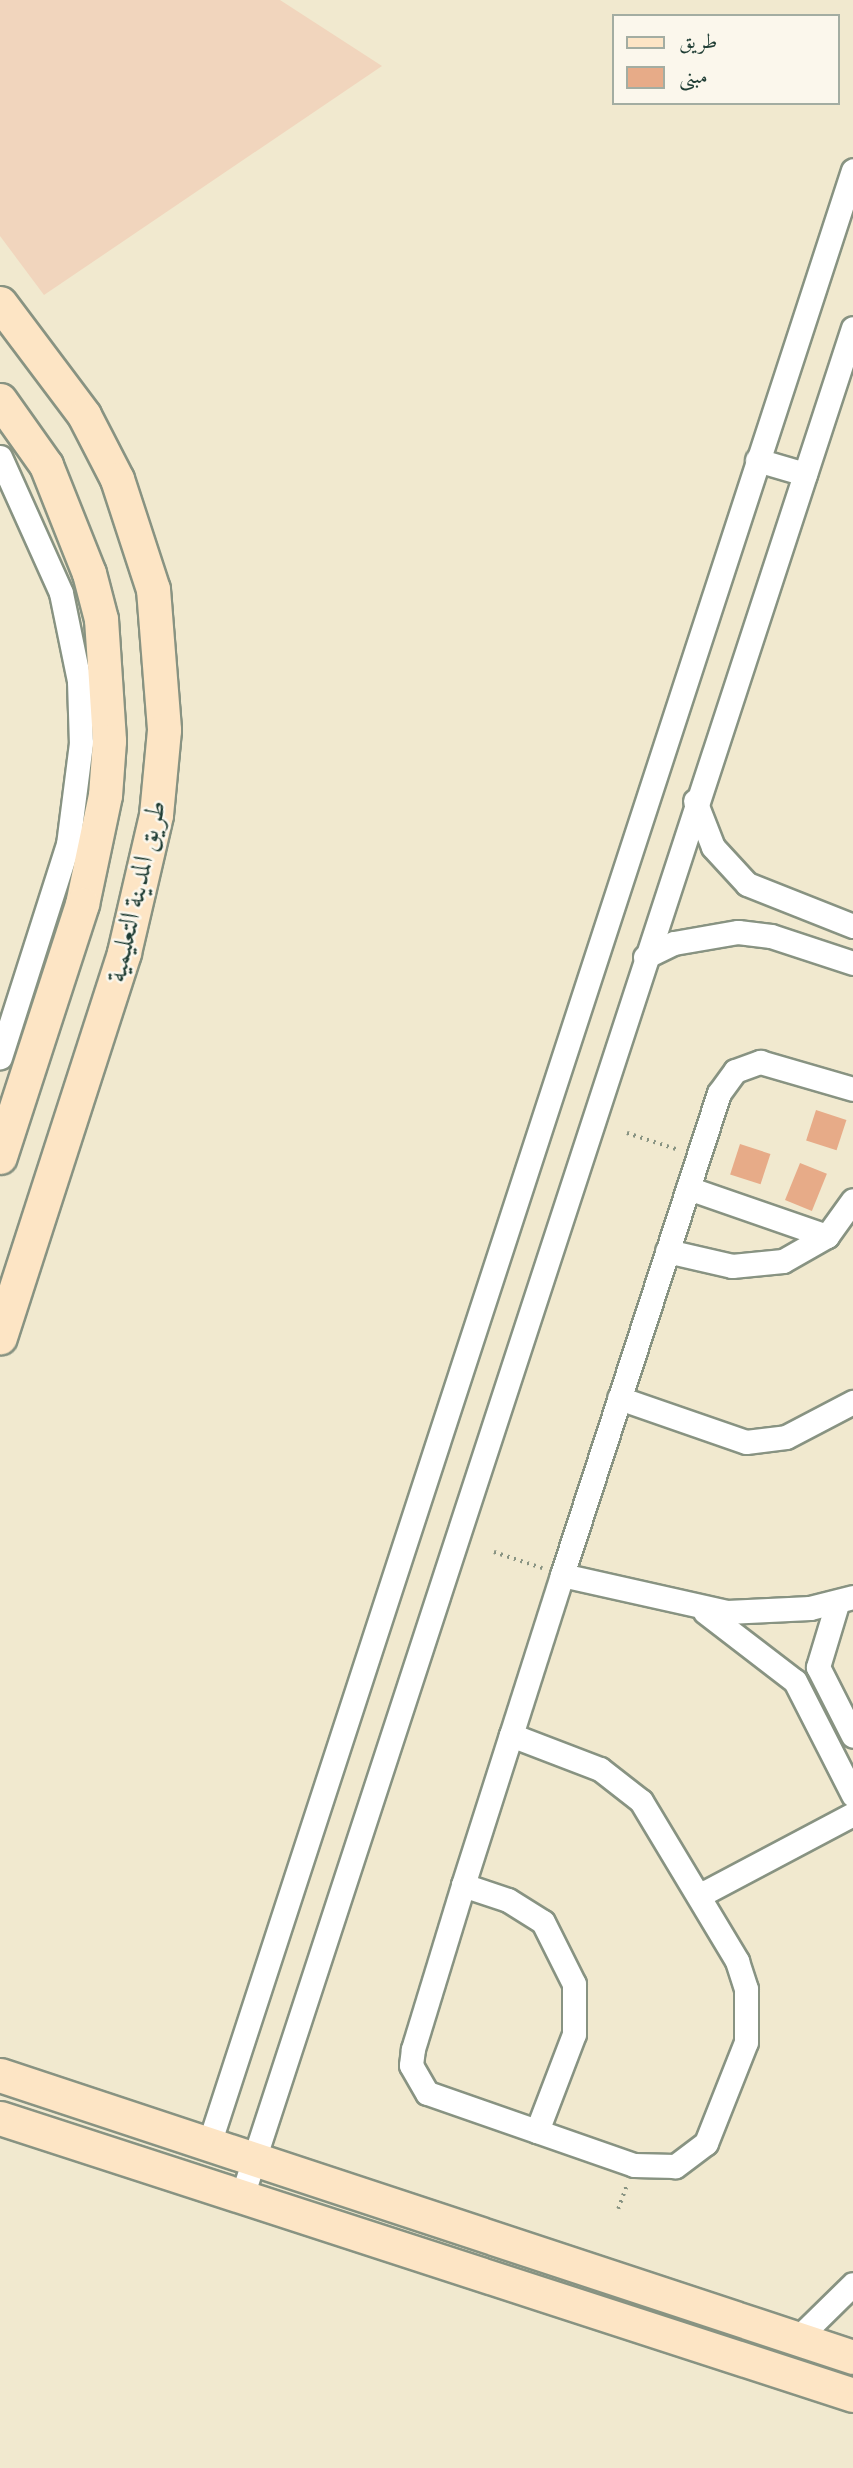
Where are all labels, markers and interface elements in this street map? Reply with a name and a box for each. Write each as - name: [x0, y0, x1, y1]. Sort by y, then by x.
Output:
- legend: [612, 14, 839, 105]
- text: طريق: [679, 27, 717, 54]
- text: مبنى: [679, 62, 708, 89]
- street label: طريق المدينة التعليمية: [98, 797, 172, 985]

